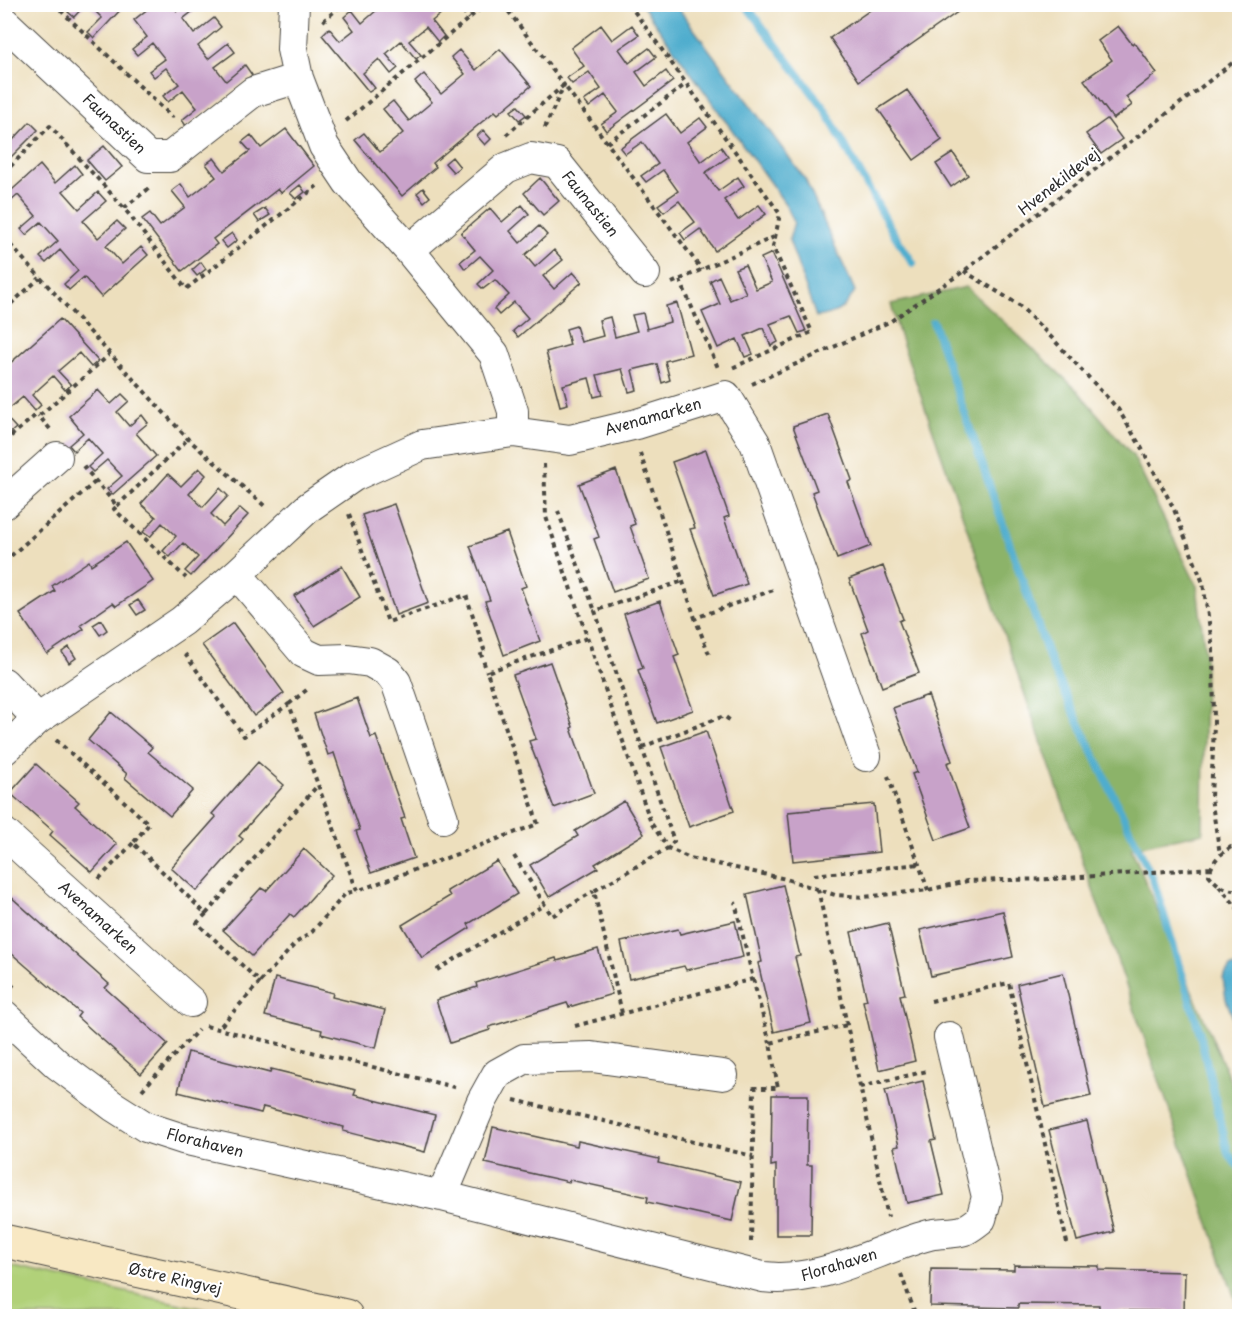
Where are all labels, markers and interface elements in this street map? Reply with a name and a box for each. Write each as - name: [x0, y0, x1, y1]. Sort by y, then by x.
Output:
- street label: Faunastien: [78, 87, 152, 158]
- street label: Hvenekildevej: [1012, 142, 1104, 220]
- street label: Faunastien: [557, 165, 625, 241]
- street label: Avenamarken: [601, 391, 704, 440]
- street label: Avenamarken: [54, 875, 144, 959]
- street label: Florahaven: [164, 1121, 246, 1162]
- street label: Florahaven: [797, 1241, 880, 1286]
- street label: Østre Ringvej: [126, 1256, 224, 1299]

